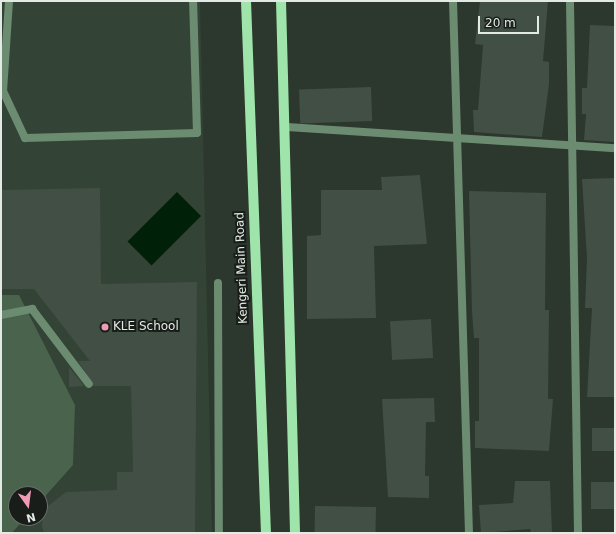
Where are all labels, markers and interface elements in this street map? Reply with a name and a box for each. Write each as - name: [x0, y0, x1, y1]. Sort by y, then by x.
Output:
- scale bar: [480, 8, 541, 34]
- text: 20 m: [485, 16, 516, 30]
- street label: Kengeri Main Road: [233, 212, 251, 324]
- place label: KLE School: [113, 320, 179, 334]
- marker: KLE School: [100, 322, 110, 332]
- north arrow: [8, 486, 48, 526]
- text: N: [25, 510, 37, 525]

